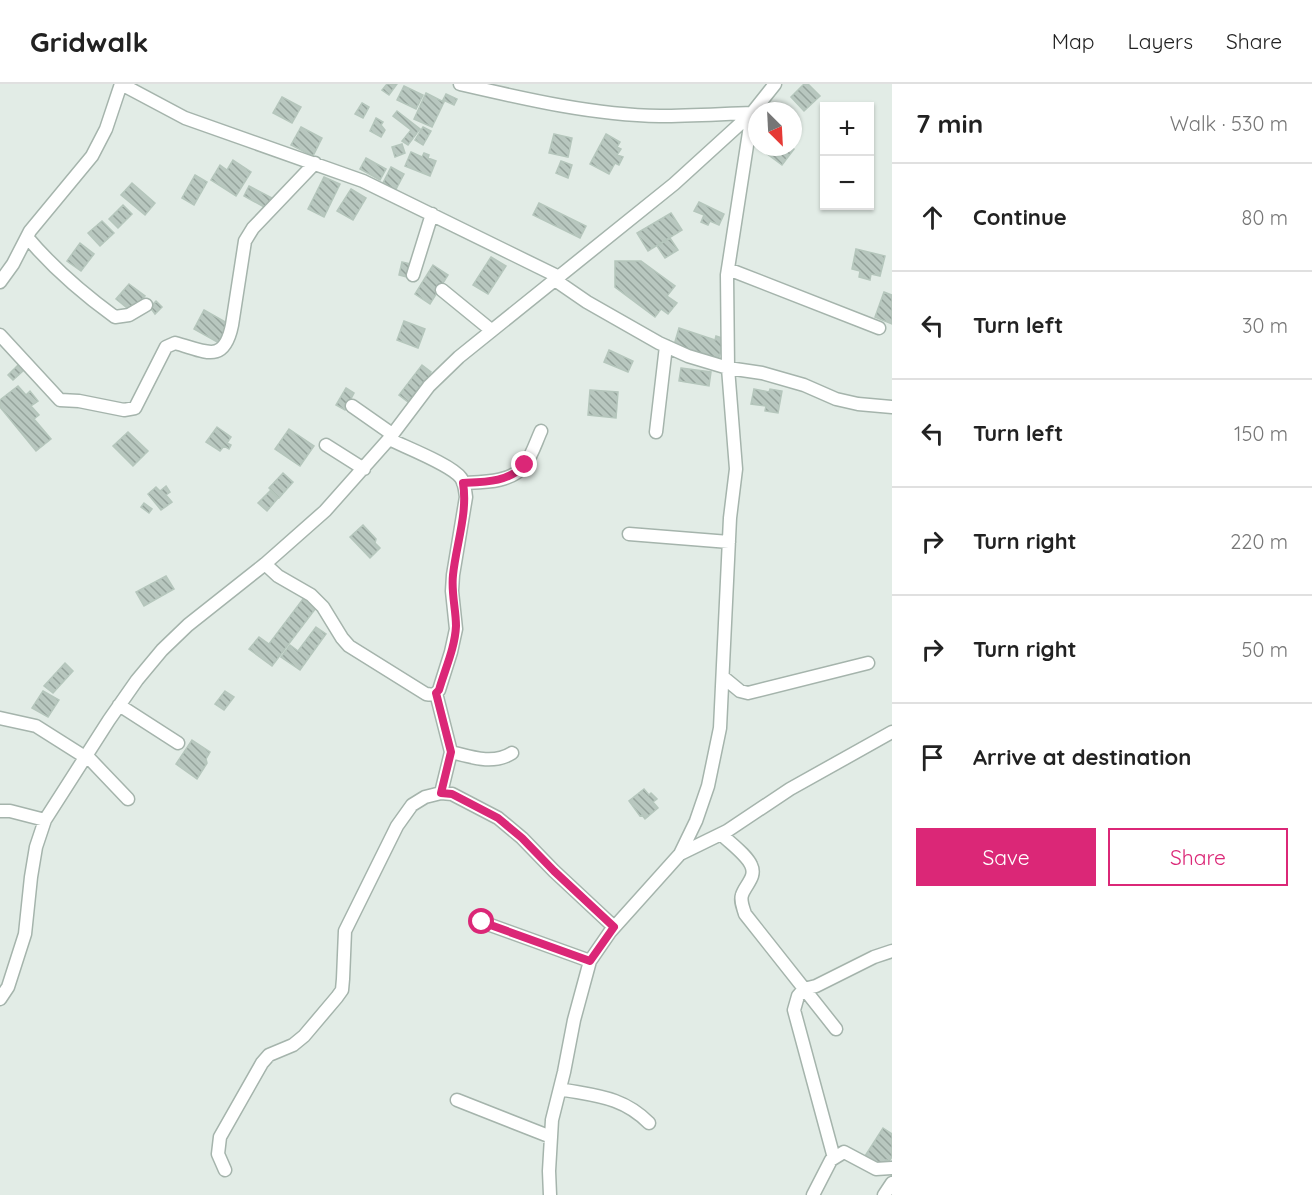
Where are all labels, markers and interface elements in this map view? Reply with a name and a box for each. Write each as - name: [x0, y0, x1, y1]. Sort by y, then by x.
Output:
- text: Gridwalk: [30, 24, 149, 59]
- text: Map: [1052, 28, 1095, 54]
- text: Layers: [1128, 28, 1193, 54]
- text: Share: [1226, 28, 1282, 54]
- north arrow: [748, 102, 802, 156]
- map controls: [820, 102, 874, 210]
- button: +: [820, 102, 874, 156]
- text: 7 min: [916, 107, 983, 140]
- text: Walk · 530 m: [1170, 111, 1288, 136]
- button: −: [820, 156, 874, 210]
- icon: ahead: [916, 201, 949, 234]
- text: Continue: [973, 203, 1067, 231]
- text: 80 m: [1242, 205, 1288, 230]
- icon: left: [916, 309, 949, 342]
- text: Turn left: [973, 311, 1063, 339]
- text: 30 m: [1242, 313, 1288, 338]
- icon: left: [916, 417, 949, 450]
- text: Turn left: [973, 419, 1063, 447]
- text: 150 m: [1234, 421, 1288, 446]
- route end: [511, 451, 537, 477]
- icon: right: [916, 525, 949, 558]
- text: Turn right: [973, 527, 1077, 555]
- text: 220 m: [1230, 529, 1288, 554]
- icon: right: [916, 633, 949, 666]
- text: Turn right: [973, 635, 1077, 663]
- text: 50 m: [1242, 637, 1288, 662]
- icon: arrive: [916, 741, 949, 774]
- text: Arrive at destination: [973, 743, 1191, 771]
- button: Save: [916, 828, 1096, 886]
- button: Share: [1108, 828, 1288, 886]
- route start: [468, 908, 494, 934]

